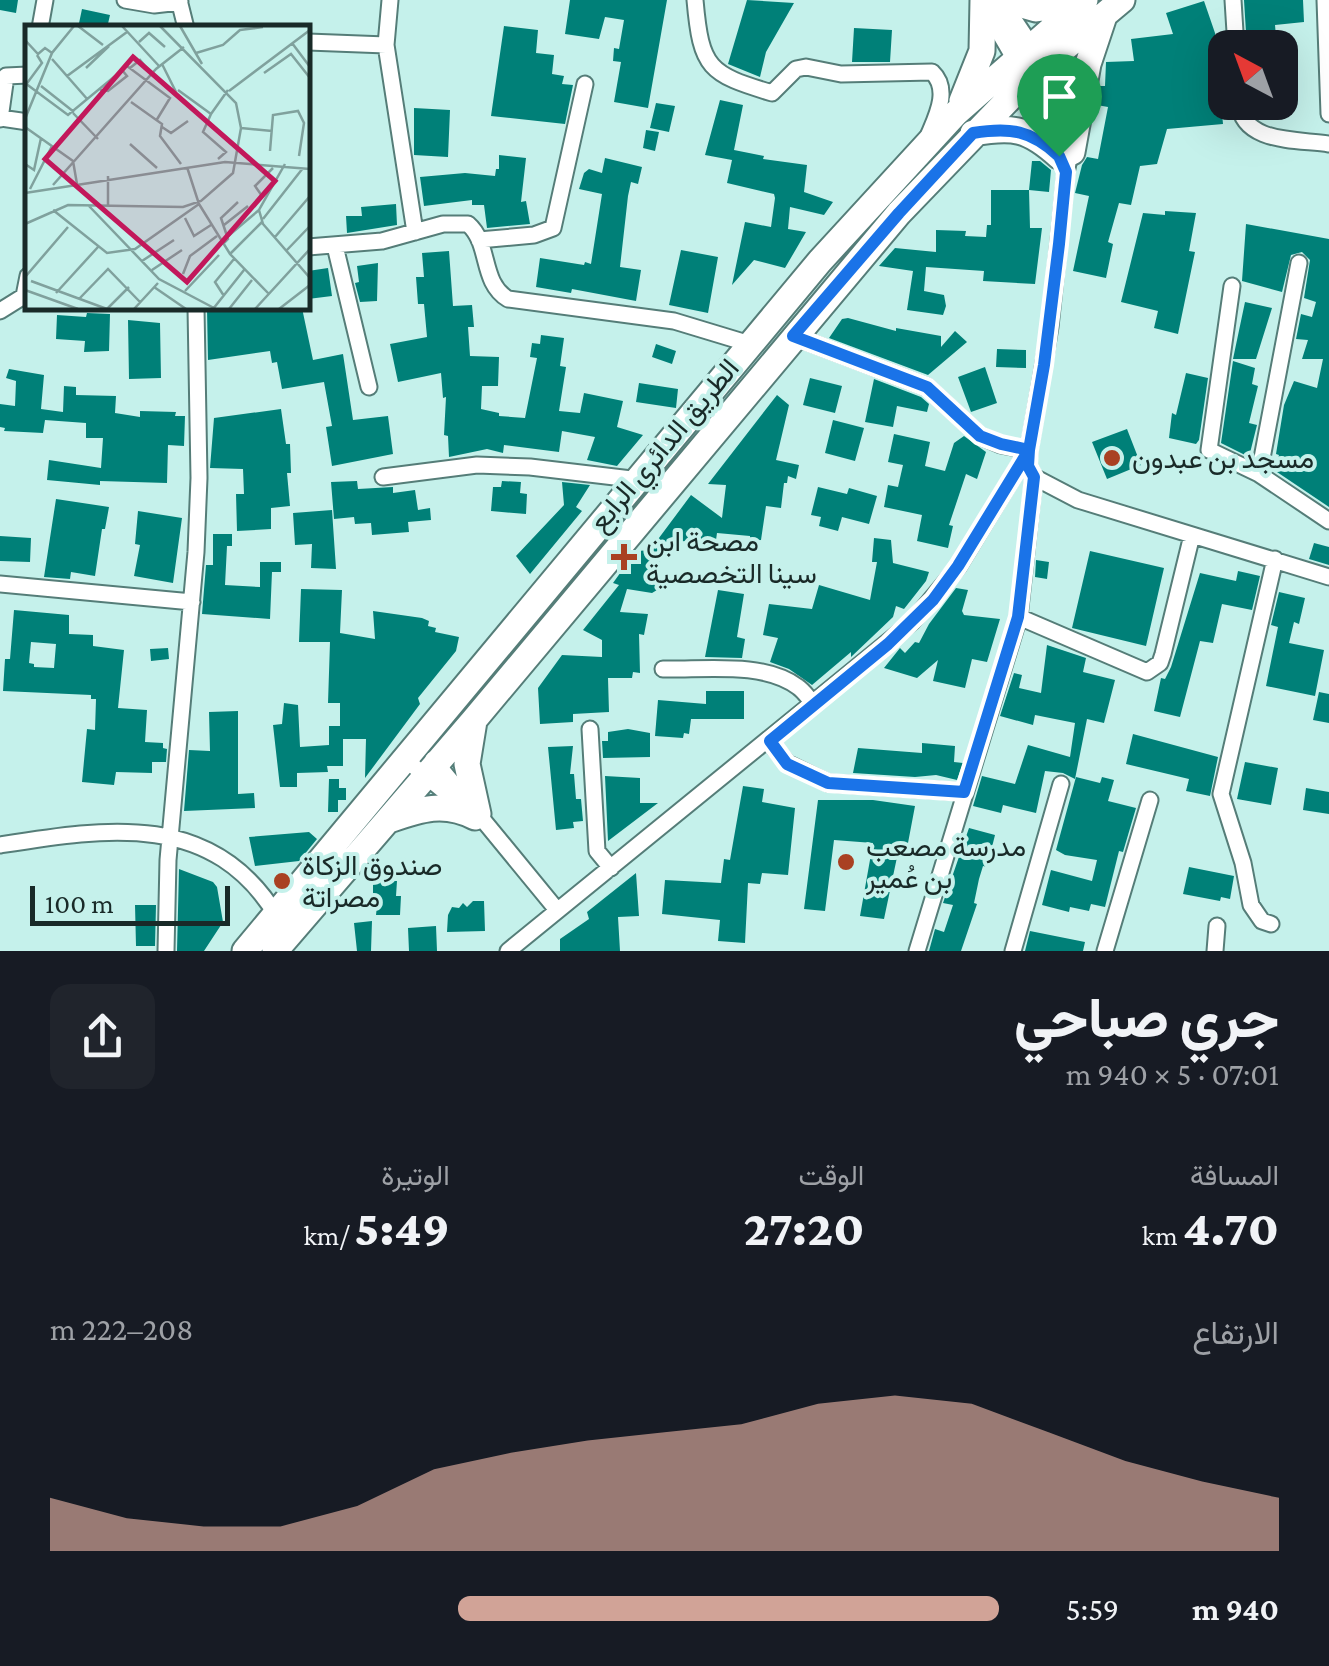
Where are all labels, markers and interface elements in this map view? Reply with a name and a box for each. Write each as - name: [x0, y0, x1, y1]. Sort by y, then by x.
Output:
- inset map: [25, 25, 310, 310]
- north arrow: [1208, 30, 1298, 120]
- map controls: [1208, 30, 1298, 120]
- pin: [1017, 54, 1102, 157]
- icon: arrive: [1032, 69, 1087, 124]
- street label: الطريق الدائري الرابع: [583, 353, 750, 542]
- place label: مسجد بن عبدون: [1132, 443, 1314, 476]
- marker: مسجد بن عبدون: [1101, 447, 1123, 469]
- place label: مصحة ابن سينا التخصصية: [646, 526, 817, 589]
- marker: مصحة ابن سينا التخصصية: [611, 544, 637, 570]
- place label: مدرسة مصعب بن عُمير: [865, 831, 1026, 896]
- place label: صندوق الزكاة مصراتة: [302, 850, 442, 915]
- marker: مدرسة مصعب بن عُمير: [835, 851, 857, 873]
- marker: صندوق الزكاة مصراتة: [271, 870, 293, 892]
- scale bar: [30, 881, 230, 926]
- text: 100 m: [45, 888, 114, 919]
- button: share: [50, 984, 155, 1089]
- text: جري صباحي: [1014, 988, 1279, 1049]
- text: 07:01 · 5 × 940 m: [1066, 1056, 1279, 1092]
- text: الوتيرة: [381, 1160, 450, 1191]
- text: الوقت: [799, 1160, 864, 1191]
- text: المسافة: [1190, 1160, 1279, 1191]
- text: 5:49: [355, 1200, 450, 1256]
- text: 27:20: [744, 1200, 864, 1256]
- text: 4.70: [1183, 1200, 1279, 1256]
- text: /km: [303, 1220, 355, 1251]
- text: km: [1142, 1220, 1183, 1251]
- text: 208–222 m: [50, 1311, 193, 1347]
- text: الارتفاع: [1192, 1315, 1279, 1351]
- text: 5:59: [1066, 1591, 1119, 1627]
- text: 940 m: [1192, 1591, 1279, 1627]

